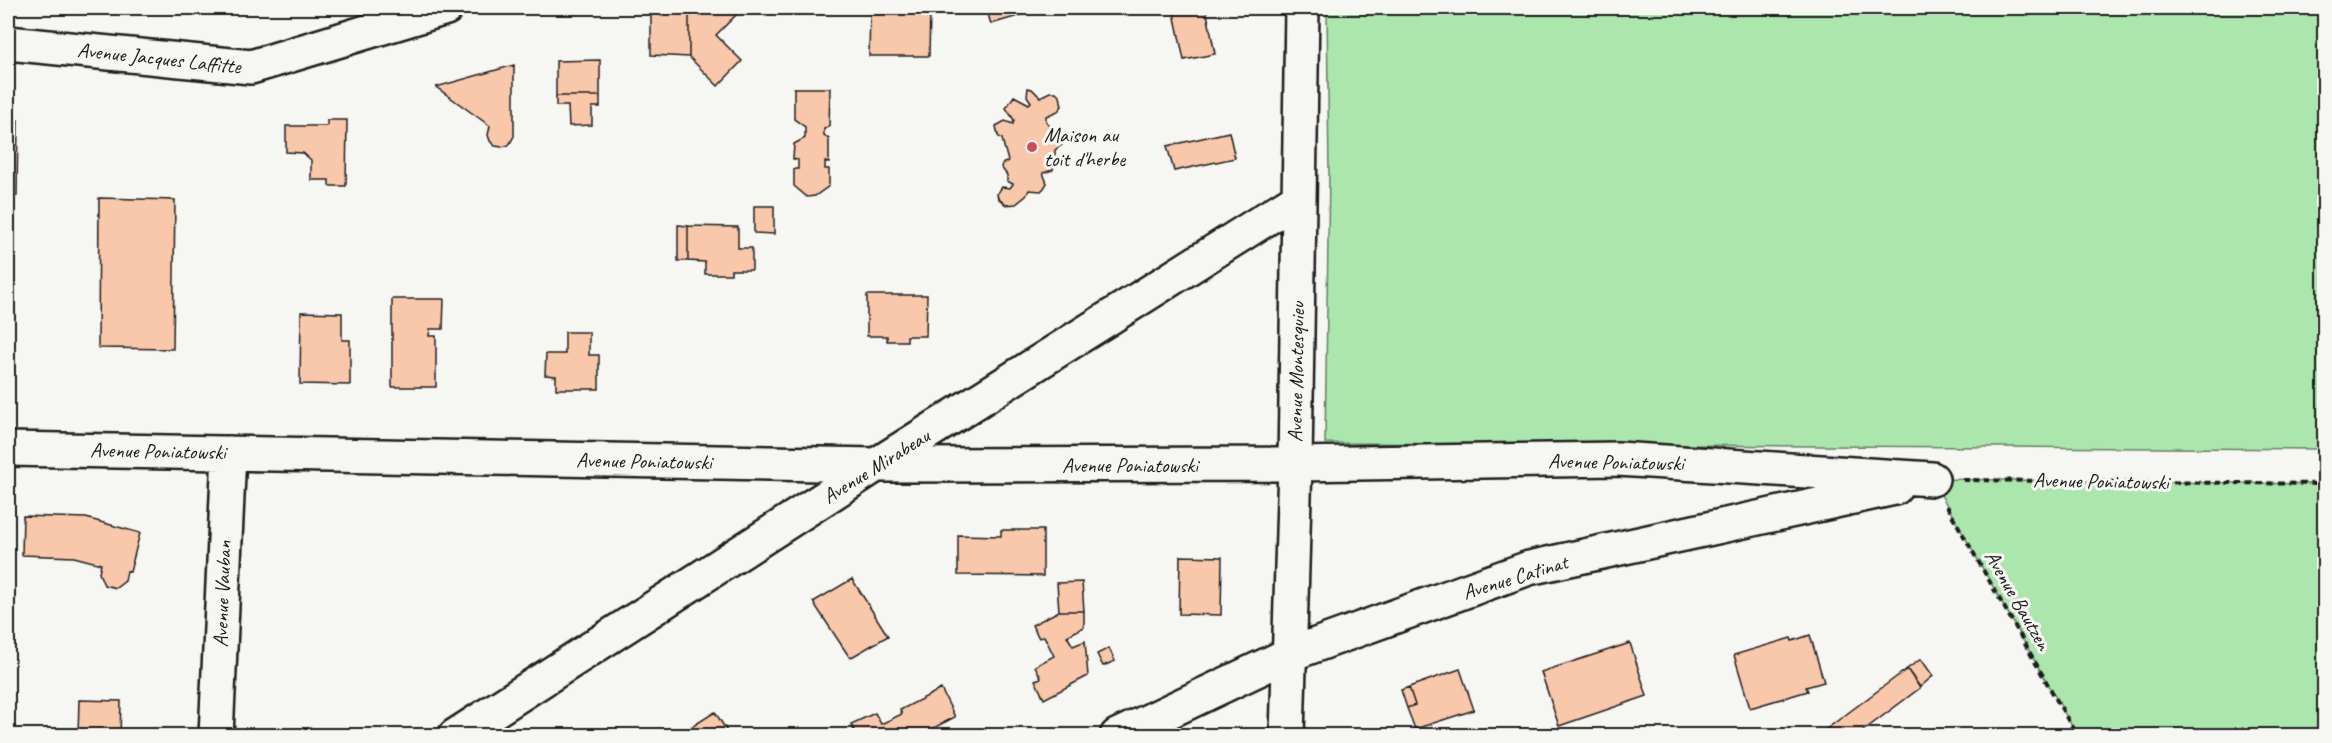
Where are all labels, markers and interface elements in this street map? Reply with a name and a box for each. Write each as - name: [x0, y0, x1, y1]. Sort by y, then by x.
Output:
- street label: Avenue Jacques Laffitte: [76, 37, 243, 80]
- place label: Maison au toit d'herbe: [1044, 122, 1126, 172]
- marker: Maison au toit d'herbe: [1025, 140, 1039, 154]
- street label: Avenue Montesquieu: [1282, 300, 1310, 442]
- street label: Avenue Mirabeau: [818, 422, 935, 509]
- street label: Avenue Poniatowski: [90, 437, 229, 465]
- street label: Avenue Poniatowski: [576, 447, 715, 475]
- street label: Avenue Poniatowski: [1548, 448, 1687, 476]
- street label: Avenue Poniatowski: [1062, 452, 1201, 478]
- street label: Avenue Poniatowski: [2033, 467, 2172, 495]
- street label: Avenue Vauban: [207, 540, 237, 648]
- street label: Avenue Bautzen: [1979, 545, 2058, 656]
- street label: Avenue Catinat: [1459, 548, 1573, 605]

